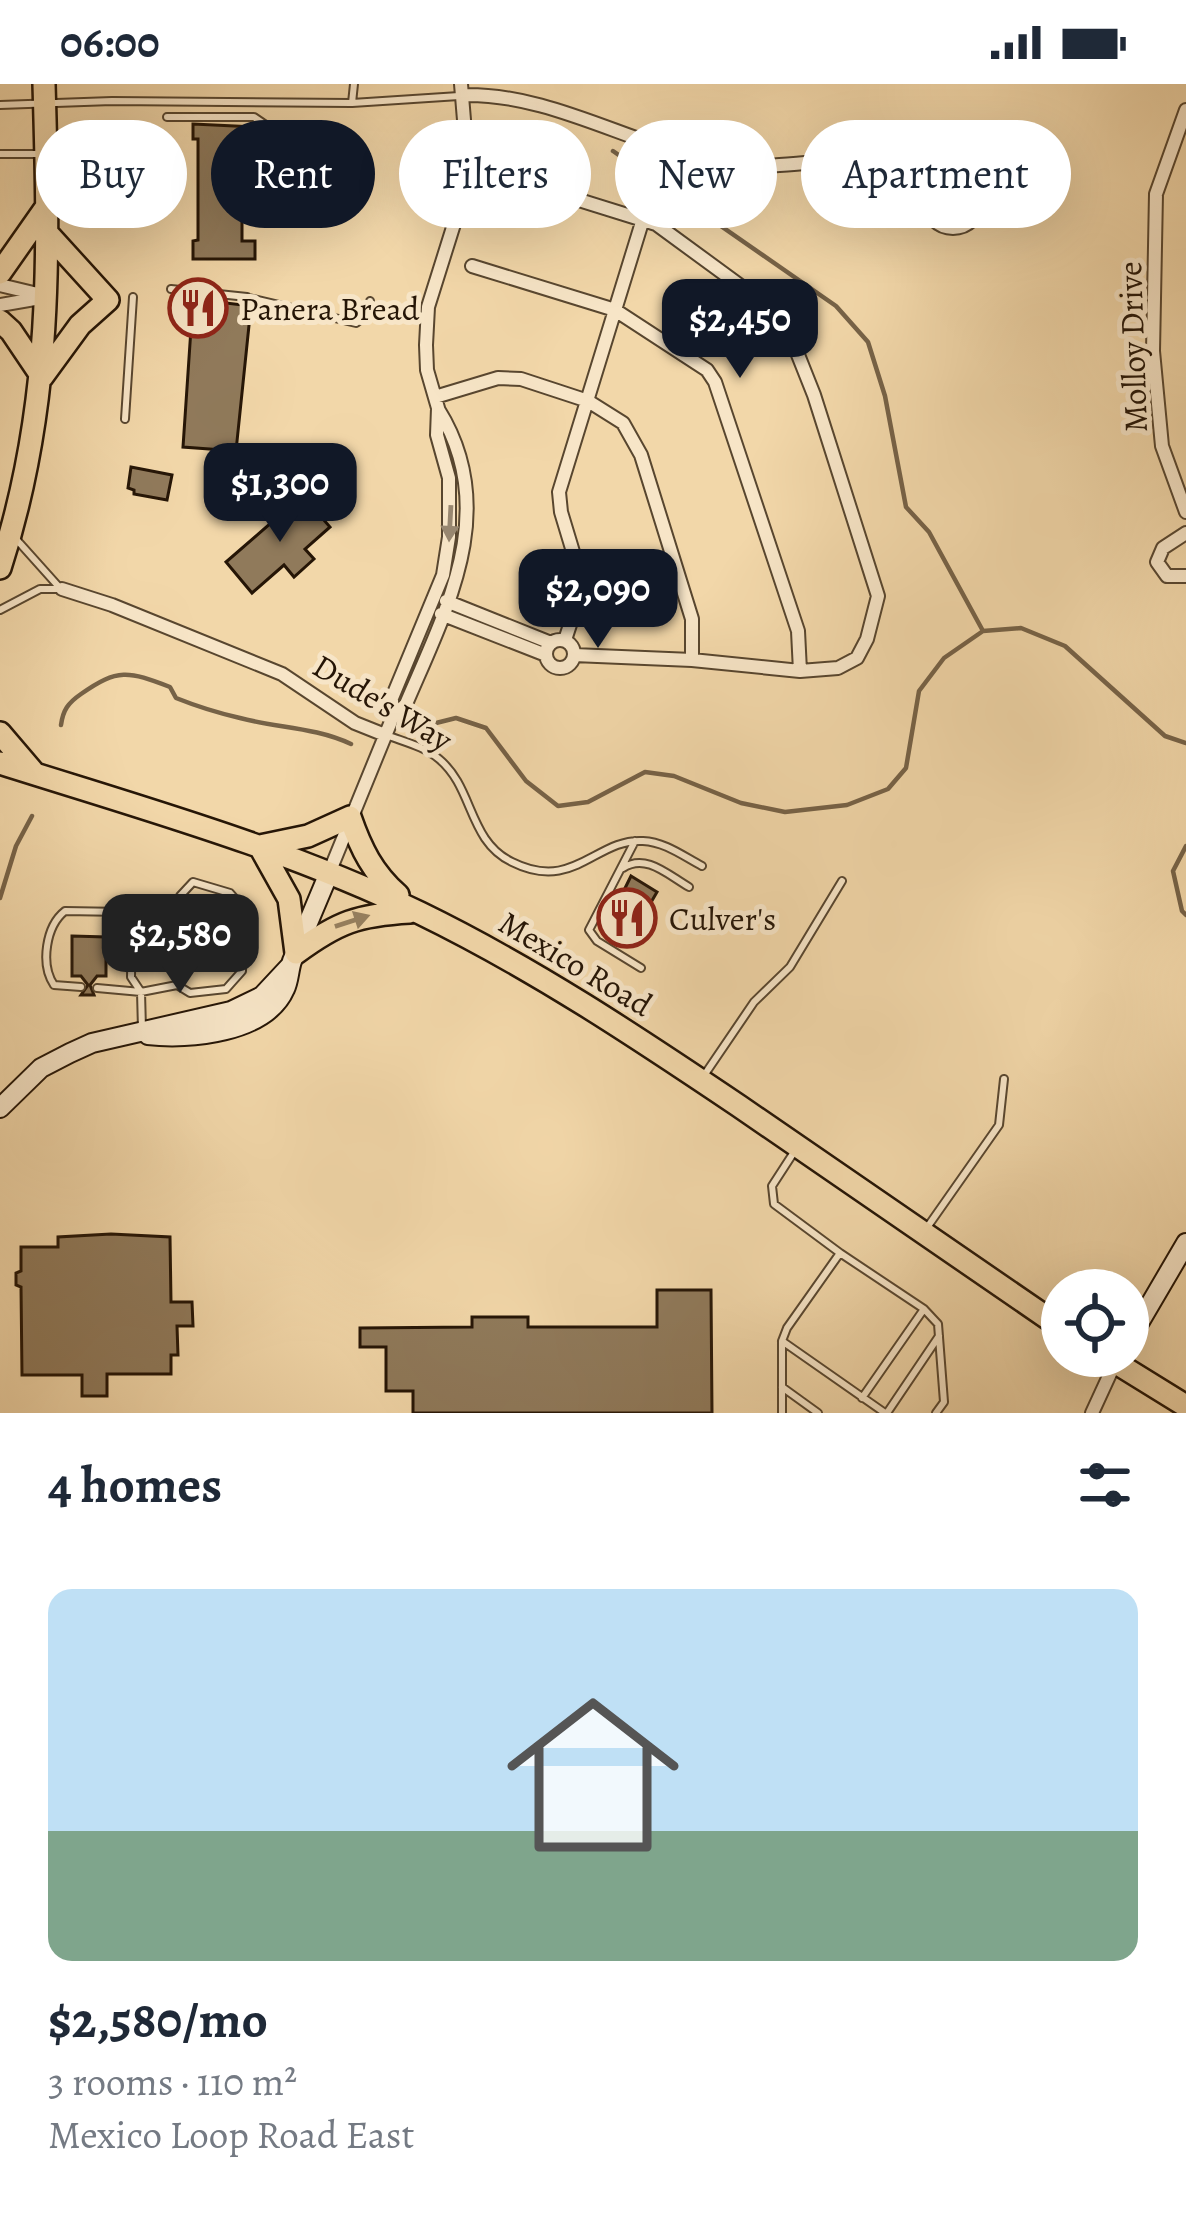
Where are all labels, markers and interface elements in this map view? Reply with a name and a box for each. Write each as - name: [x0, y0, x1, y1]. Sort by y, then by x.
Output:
- text: 06:00: [60, 11, 160, 73]
- chip: Buy: [36, 120, 187, 228]
- chip: Rent: [211, 120, 375, 228]
- chip: Filters: [399, 120, 591, 228]
- chip: New: [615, 120, 777, 228]
- chip: Apartment: [801, 120, 1071, 228]
- street label: Molloy Drive: [1107, 261, 1158, 433]
- restaurant icon: Panera Bread: [167, 277, 229, 339]
- pin: $2,450: [642, 279, 838, 381]
- place label: Panera Bread: [240, 286, 420, 331]
- text: $2,450: [689, 291, 791, 344]
- pin: $1,300: [182, 443, 378, 545]
- text: $1,300: [231, 455, 329, 508]
- one-way arrow: [440, 505, 459, 543]
- pin: $2,090: [500, 549, 696, 651]
- text: $2,090: [546, 561, 650, 614]
- street label: Dude's Way: [305, 643, 461, 762]
- restaurant icon: Culver's: [596, 887, 658, 949]
- pin: $2,580: [82, 894, 278, 996]
- place label: Culver's: [669, 896, 776, 941]
- street label: Mexico Road: [491, 900, 661, 1027]
- text: $2,580: [129, 906, 231, 959]
- one-way arrow: [334, 910, 371, 929]
- map controls: [1041, 1269, 1149, 1377]
- button: locate: [1041, 1269, 1149, 1377]
- text: 4 homes: [48, 1450, 222, 1520]
- icon: filters: [1072, 1452, 1138, 1518]
- icon: home: [485, 1667, 701, 1883]
- text: $2,580/mo: [48, 1985, 268, 2055]
- text: 3 rooms · 110 m²: [48, 2055, 297, 2108]
- text: Mexico Loop Road East: [48, 2108, 414, 2161]

